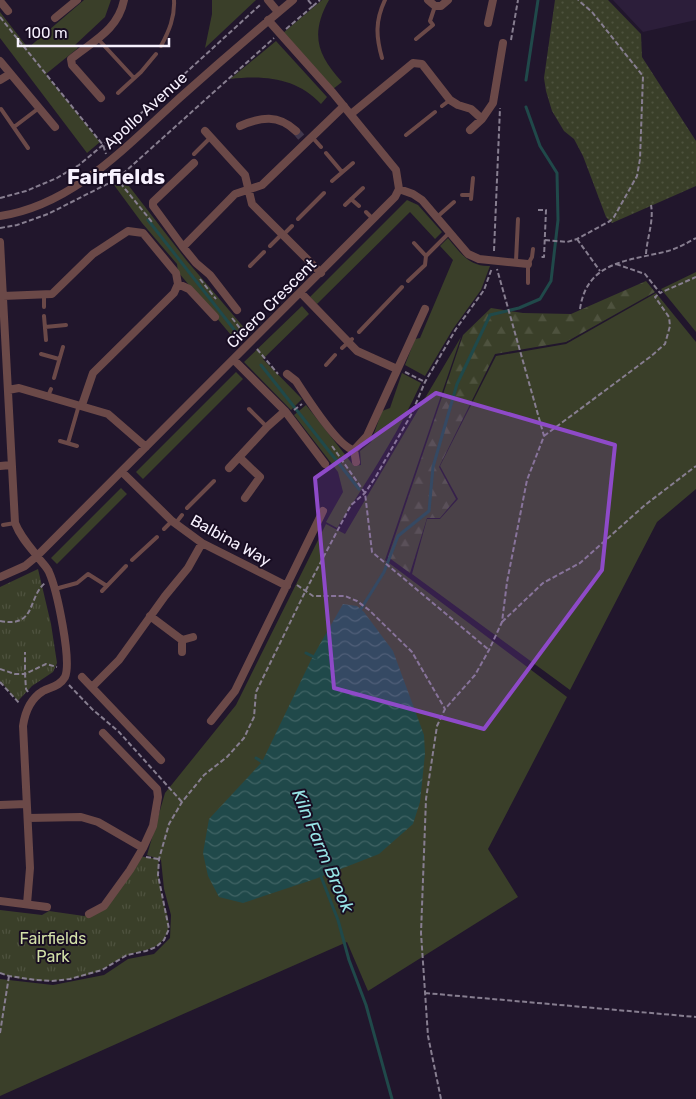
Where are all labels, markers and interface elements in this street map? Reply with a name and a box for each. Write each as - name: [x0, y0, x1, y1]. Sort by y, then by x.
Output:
- scale bar: [18, 15, 169, 47]
- text: 100 m: [25, 24, 67, 42]
- street label: Apollo Avenue: [100, 68, 191, 153]
- district label: Fairfields: [67, 164, 165, 189]
- street label: Cicero Crescent: [223, 255, 320, 352]
- street label: Balbina Way: [187, 511, 274, 570]
- water label: Kiln Farm Brook: [287, 786, 359, 917]
- park label: Fairfields Park: [20, 929, 86, 966]

